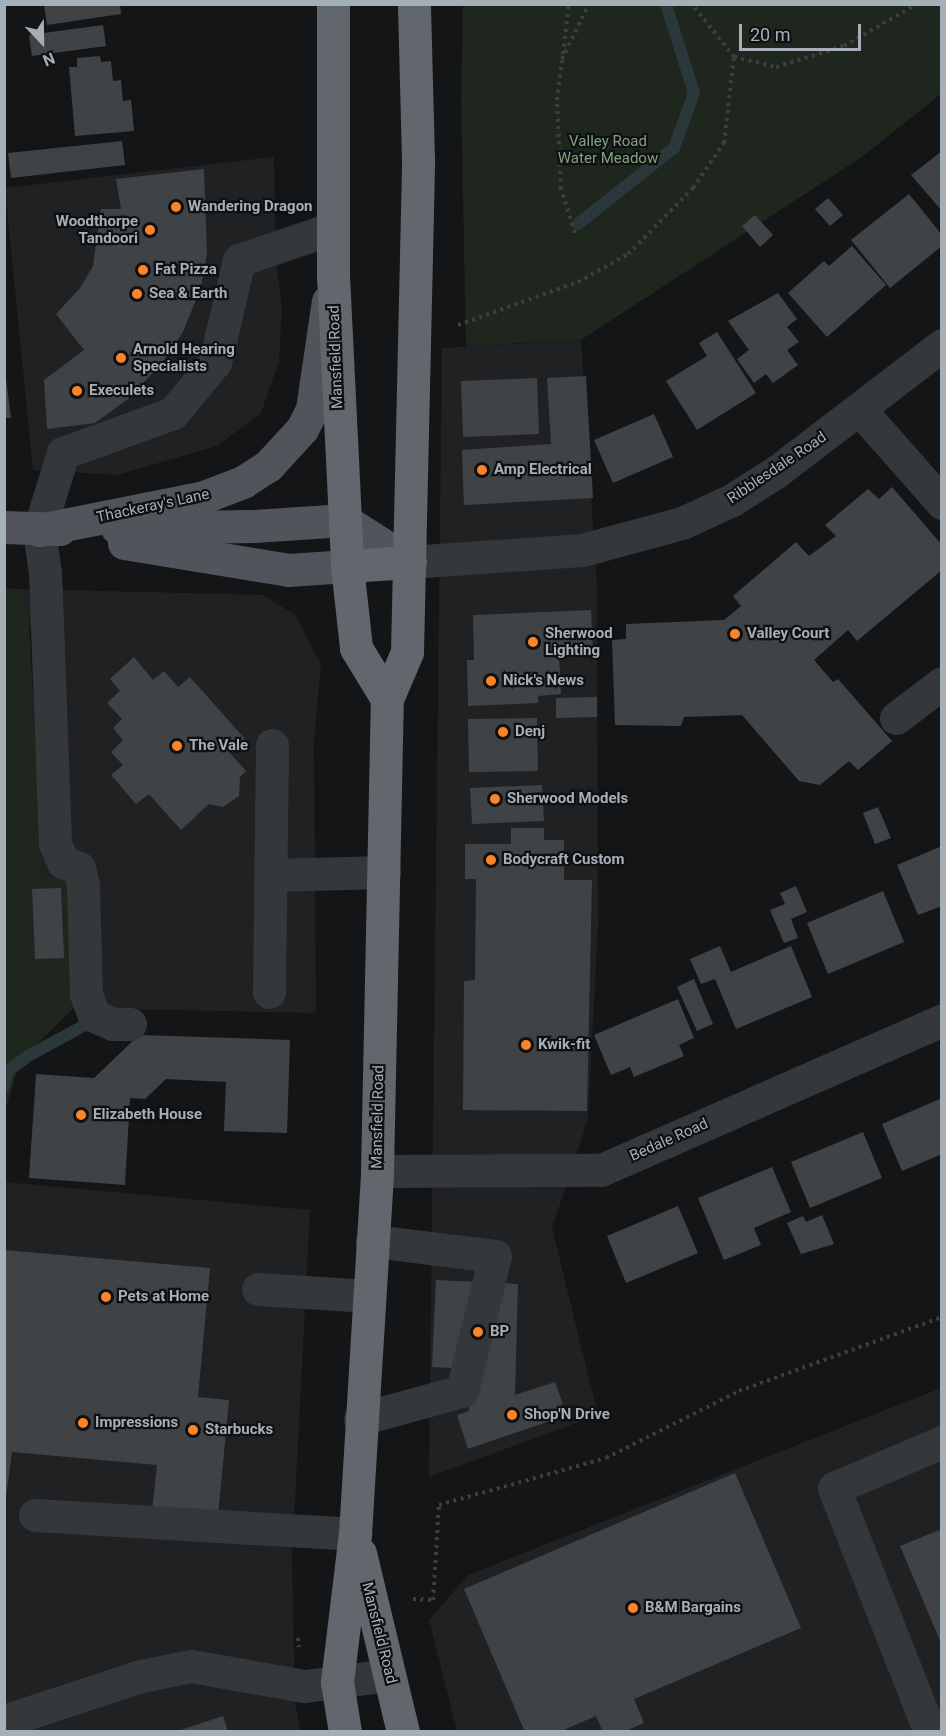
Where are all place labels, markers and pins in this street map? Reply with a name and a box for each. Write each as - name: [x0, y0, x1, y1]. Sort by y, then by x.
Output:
- place label: Wandering Dragon: [188, 198, 313, 216]
- marker: Wandering Dragon: [169, 200, 183, 214]
- place label: Woodthorpe Tandoori: [56, 212, 138, 247]
- marker: Woodthorpe Tandoori: [143, 223, 157, 237]
- place label: Fat Pizza: [155, 261, 217, 279]
- marker: Fat Pizza: [136, 263, 150, 277]
- place label: Sea & Earth: [149, 285, 227, 303]
- marker: Sea & Earth: [130, 287, 144, 301]
- place label: Arnold Hearing Specialists: [133, 340, 235, 375]
- marker: Arnold Hearing Specialists: [114, 351, 128, 365]
- place label: Execulets: [89, 382, 154, 400]
- marker: Execulets: [70, 384, 84, 398]
- place label: Amp Electrical: [494, 461, 592, 479]
- marker: Amp Electrical: [475, 463, 489, 477]
- place label: Sherwood Lighting: [545, 624, 613, 659]
- place label: Valley Court: [747, 625, 829, 643]
- marker: Valley Court: [728, 627, 742, 641]
- marker: Sherwood Lighting: [526, 635, 540, 649]
- place label: Nick's News: [503, 672, 584, 690]
- marker: Nick's News: [484, 674, 498, 688]
- place label: Denj: [515, 723, 545, 741]
- marker: Denj: [496, 725, 510, 739]
- place label: The Vale: [189, 737, 248, 755]
- marker: The Vale: [170, 739, 184, 753]
- place label: Sherwood Models: [507, 790, 628, 808]
- marker: Sherwood Models: [488, 792, 502, 806]
- place label: Bodycraft Custom: [503, 851, 624, 869]
- marker: Bodycraft Custom: [484, 853, 498, 867]
- place label: Kwik-fit: [538, 1036, 590, 1054]
- marker: Kwik-fit: [519, 1038, 533, 1052]
- place label: Elizabeth House: [93, 1106, 202, 1124]
- marker: Elizabeth House: [74, 1108, 88, 1122]
- place label: Pets at Home: [118, 1288, 209, 1306]
- marker: Pets at Home: [99, 1290, 113, 1304]
- place label: BP: [490, 1323, 509, 1341]
- marker: BP: [471, 1325, 485, 1339]
- place label: Shop'N Drive: [524, 1406, 610, 1424]
- marker: Shop'N Drive: [505, 1408, 519, 1422]
- place label: Impressions: [95, 1414, 178, 1432]
- marker: Impressions: [76, 1416, 90, 1430]
- place label: Starbucks: [205, 1421, 273, 1439]
- marker: Starbucks: [186, 1423, 200, 1437]
- place label: B&M Bargains: [645, 1599, 741, 1617]
- marker: B&M Bargains: [626, 1601, 640, 1615]

